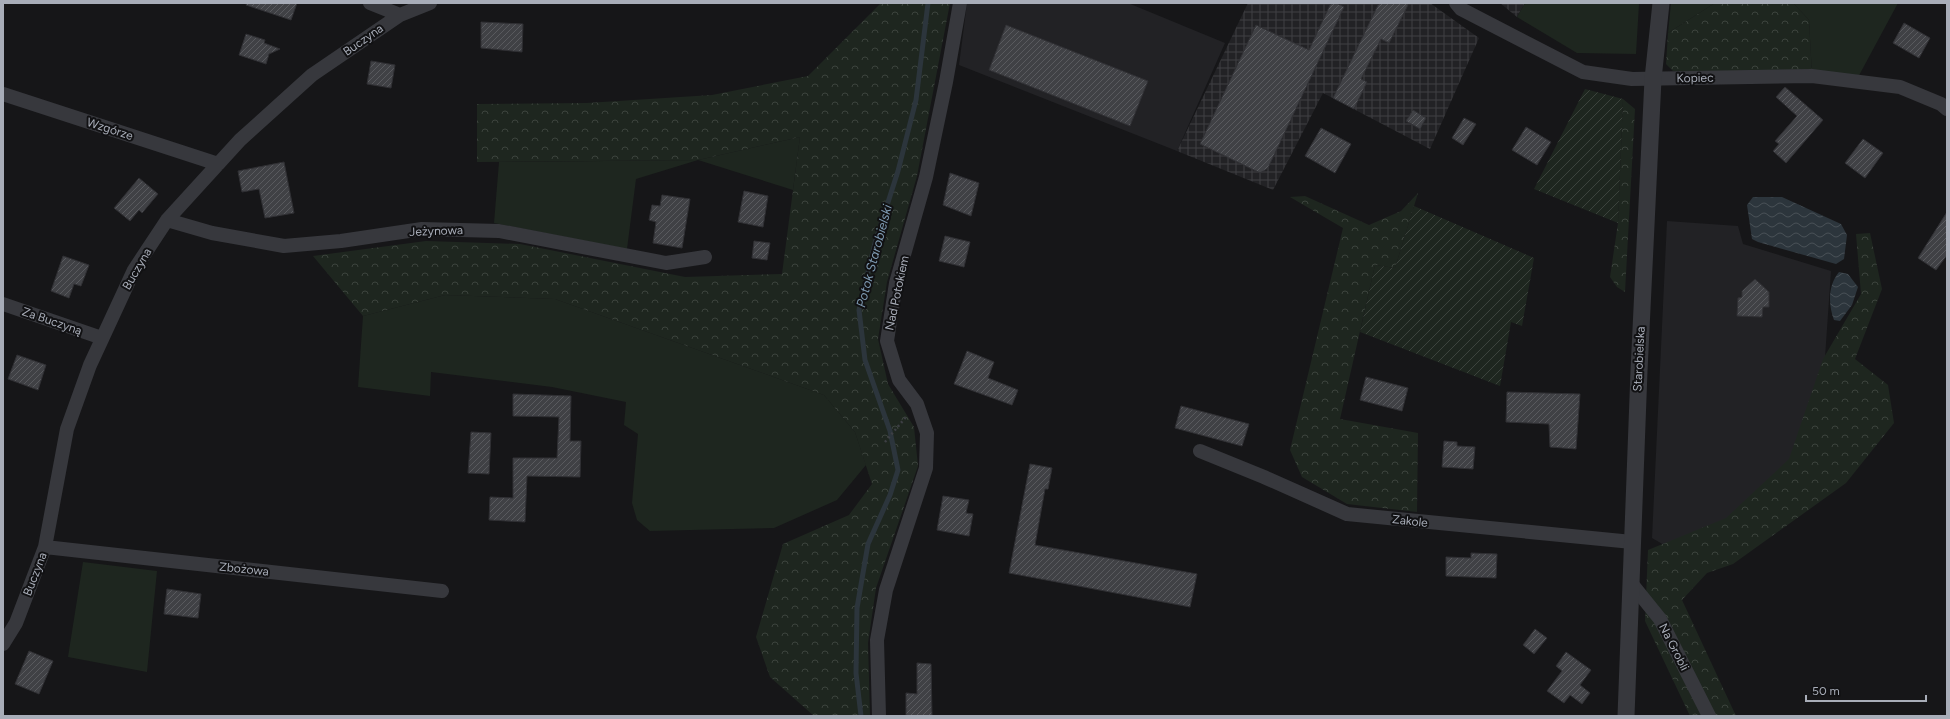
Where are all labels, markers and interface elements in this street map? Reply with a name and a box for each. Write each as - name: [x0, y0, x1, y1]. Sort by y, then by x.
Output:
- street label: Buczyna: [340, 21, 386, 59]
- street label: Kopiec: [1676, 71, 1714, 85]
- street label: Wzgórze: [85, 115, 135, 143]
- water label: Potok Starobielski: [853, 202, 895, 309]
- street label: Jeżynowa: [409, 223, 463, 239]
- street label: Buczyna: [120, 246, 154, 292]
- street label: Nad Potokiem: [882, 254, 912, 332]
- street label: Za Buczyną: [20, 304, 84, 338]
- street label: Starobielska: [1630, 326, 1648, 392]
- street label: Zakole: [1392, 512, 1429, 530]
- street label: Buczyna: [20, 550, 50, 598]
- street label: Zbożowa: [219, 559, 269, 579]
- street label: Na Grobli: [1656, 621, 1692, 673]
- scale bar: [1806, 677, 1926, 703]
- text: 50 m: [1812, 684, 1840, 698]

